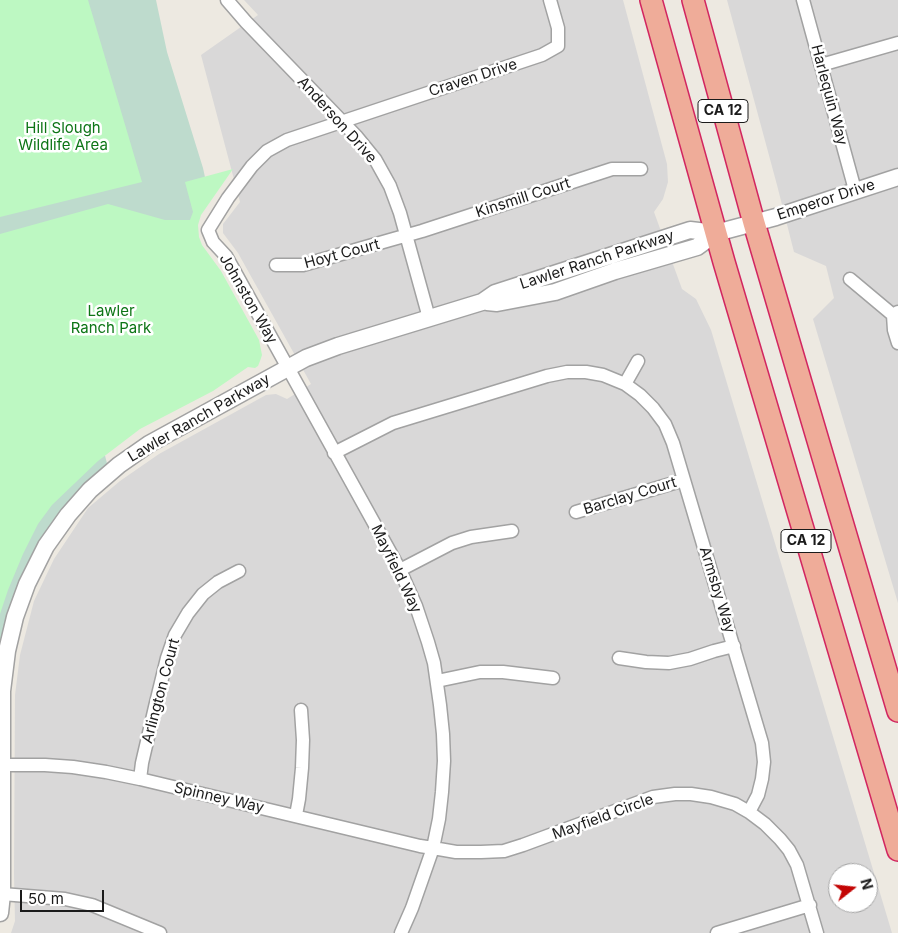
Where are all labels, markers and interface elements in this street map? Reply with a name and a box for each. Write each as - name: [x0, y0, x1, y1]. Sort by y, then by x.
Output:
- street label: Harlequin Way: [807, 43, 851, 147]
- street label: Craven Drive: [426, 55, 520, 101]
- street label: Anderson Drive: [294, 73, 380, 167]
- road number: CA 12: [698, 100, 748, 122]
- park label: Hill Slough Wildlife Area: [18, 119, 108, 154]
- street label: Kinsmill Court: [473, 174, 573, 222]
- street label: Emperor Drive: [775, 176, 877, 224]
- street label: Lawler Ranch Parkway: [518, 227, 676, 293]
- street label: Hoyt Court: [302, 235, 382, 273]
- street label: Johnston Way: [215, 251, 281, 347]
- park label: Lawler Ranch Park: [71, 302, 151, 337]
- street label: Lawler Ranch Parkway: [125, 370, 273, 466]
- street label: Barclay Court: [581, 473, 679, 519]
- street label: Mayfield Way: [367, 522, 425, 616]
- road number: CA 12: [781, 530, 831, 552]
- street label: Armsby Way: [695, 545, 739, 635]
- street label: Arlington Court: [138, 637, 184, 745]
- street label: Spinney Way: [172, 779, 266, 817]
- street label: Mayfield Circle: [550, 790, 656, 844]
- north arrow: [828, 863, 878, 913]
- text: N: [857, 877, 877, 891]
- scale bar: [22, 880, 106, 912]
- text: 50 m: [28, 889, 64, 908]

